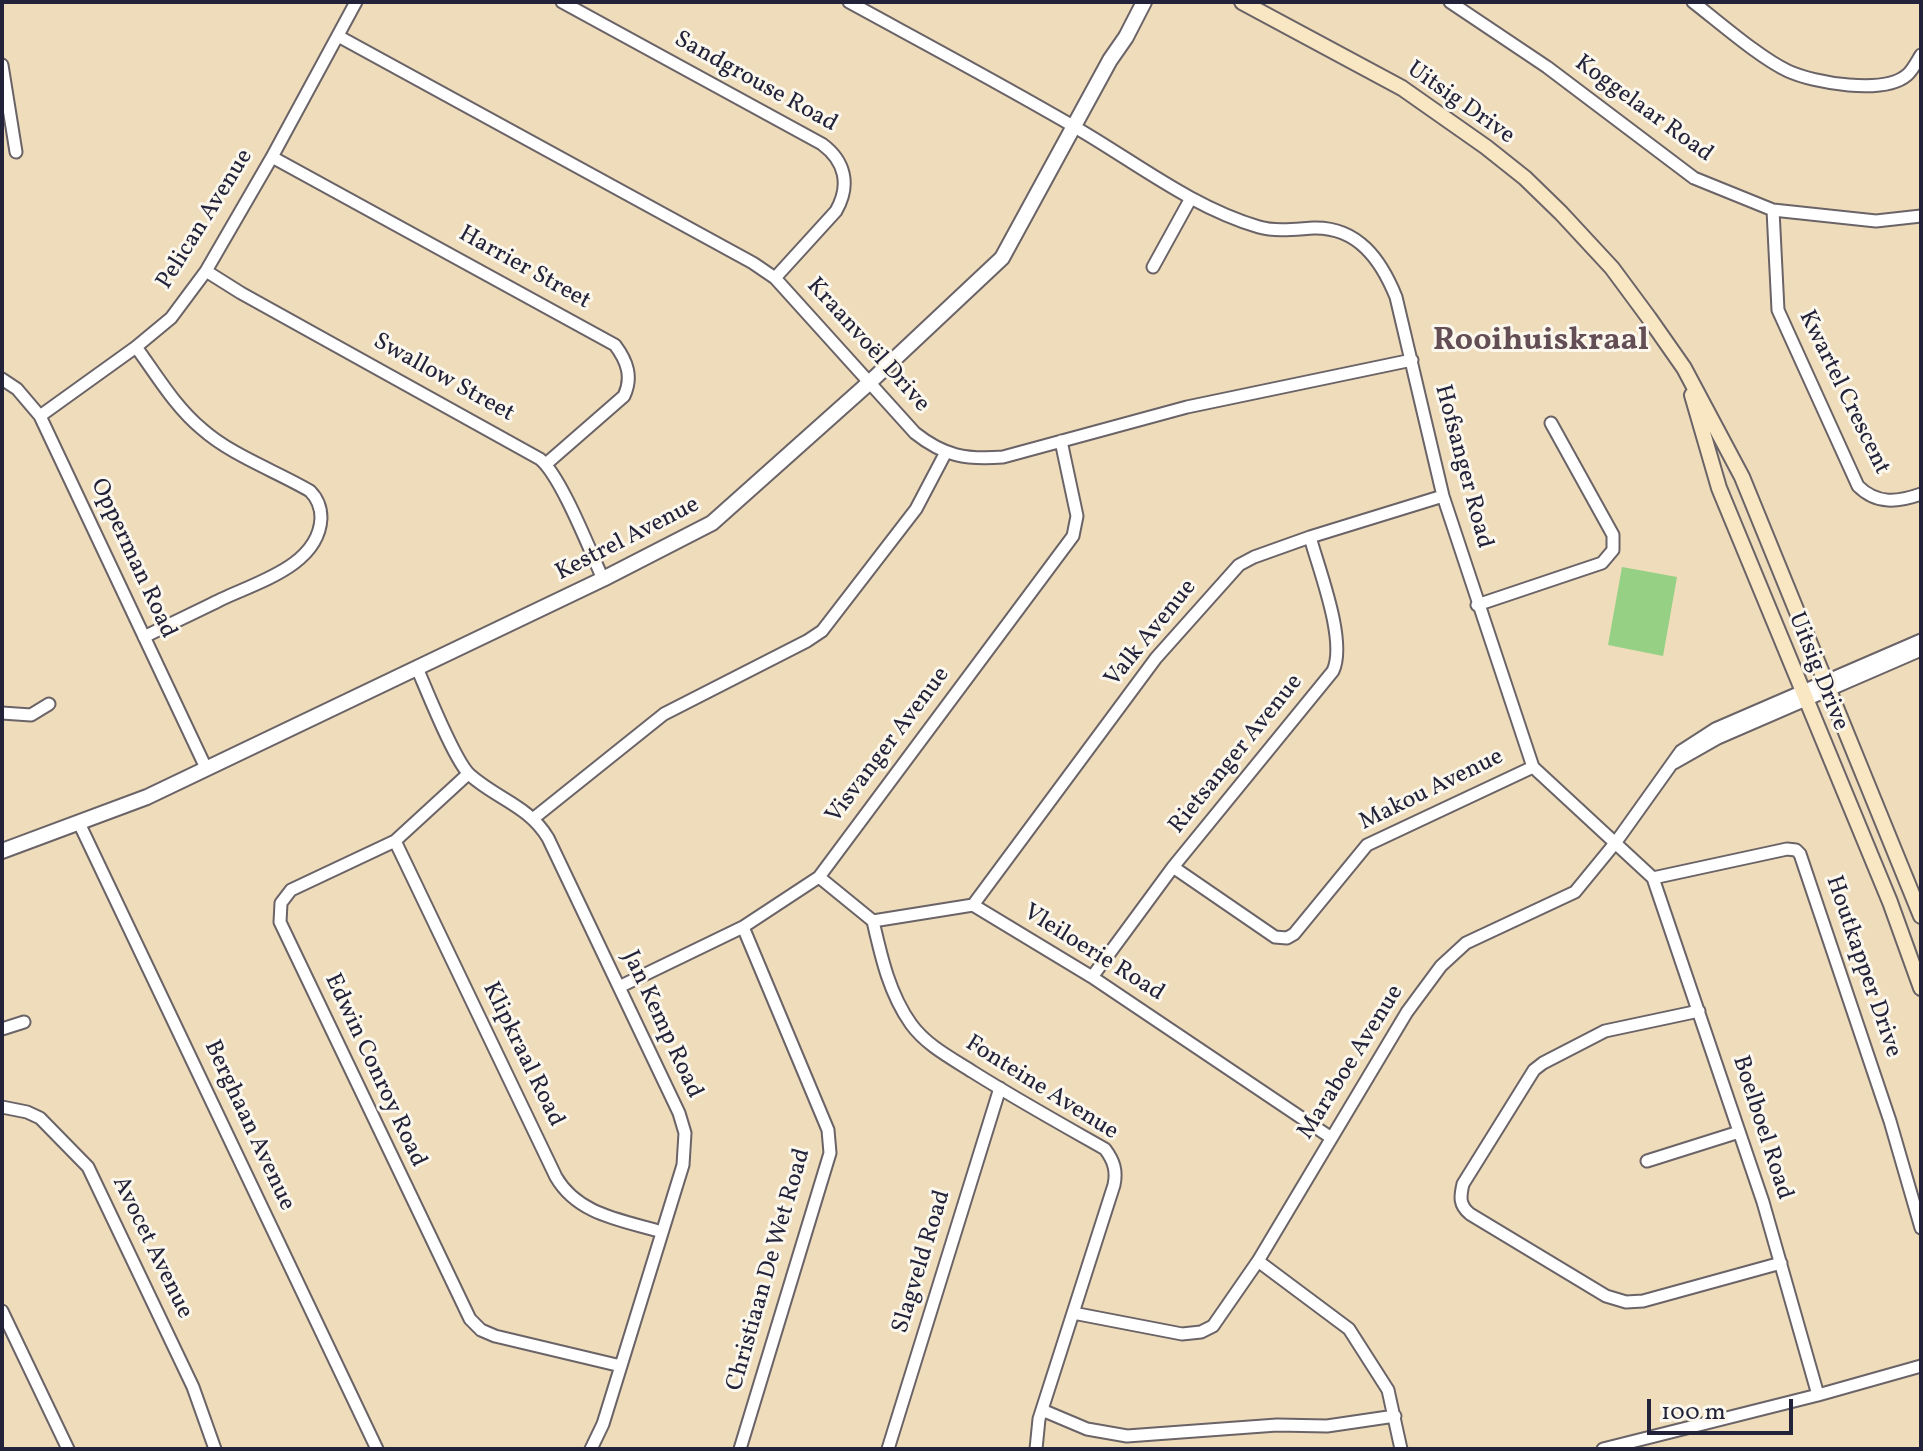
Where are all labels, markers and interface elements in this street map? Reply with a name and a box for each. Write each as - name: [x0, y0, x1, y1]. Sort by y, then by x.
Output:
- street label: Sandgrouse Road: [668, 26, 842, 140]
- street label: Koggelaar Road: [1568, 50, 1718, 170]
- street label: Uitsig Drive: [1401, 56, 1519, 152]
- street label: Pelican Avenue: [152, 145, 260, 295]
- street label: Harrier Street: [453, 221, 595, 317]
- street label: Kraanvoël Drive: [799, 273, 935, 419]
- street label: Kwartel Crescent: [1791, 306, 1895, 480]
- district label: Rooihuiskraal: [1433, 324, 1649, 362]
- street label: Swallow Street: [367, 328, 519, 430]
- street label: Hofsanger Road: [1426, 382, 1498, 552]
- street label: Opperman Road: [82, 475, 182, 643]
- street label: Kestrel Avenue: [551, 491, 705, 589]
- street label: Valk Avenue: [1100, 574, 1204, 694]
- street label: Uitsig Drive: [1780, 609, 1854, 735]
- street label: Visvanger Avenue: [821, 662, 957, 830]
- street label: Rietsanger Avenue: [1164, 669, 1310, 841]
- street label: Makou Avenue: [1355, 744, 1509, 838]
- street label: Houtkapper Drive: [1817, 872, 1907, 1062]
- street label: Vleiloerie Road: [1017, 899, 1169, 1009]
- street label: Jan Kemp Road: [614, 947, 708, 1103]
- street label: Edwin Conroy Road: [317, 970, 431, 1172]
- street label: Klipkraal Road: [475, 978, 569, 1132]
- street label: Maraboe Avenue: [1293, 980, 1411, 1146]
- street label: Fonteine Avenue: [959, 1030, 1123, 1148]
- street label: Berghaan Avenue: [196, 1036, 300, 1216]
- street label: Boelboel Road: [1724, 1052, 1798, 1204]
- street label: Christiaan De Wet Road: [722, 1145, 818, 1395]
- street label: Avocet Avenue: [104, 1172, 198, 1324]
- street label: Slagveld Road: [888, 1187, 958, 1337]
- scale bar: [1651, 1383, 1797, 1433]
- text: 100 m: [1661, 1396, 1726, 1430]

